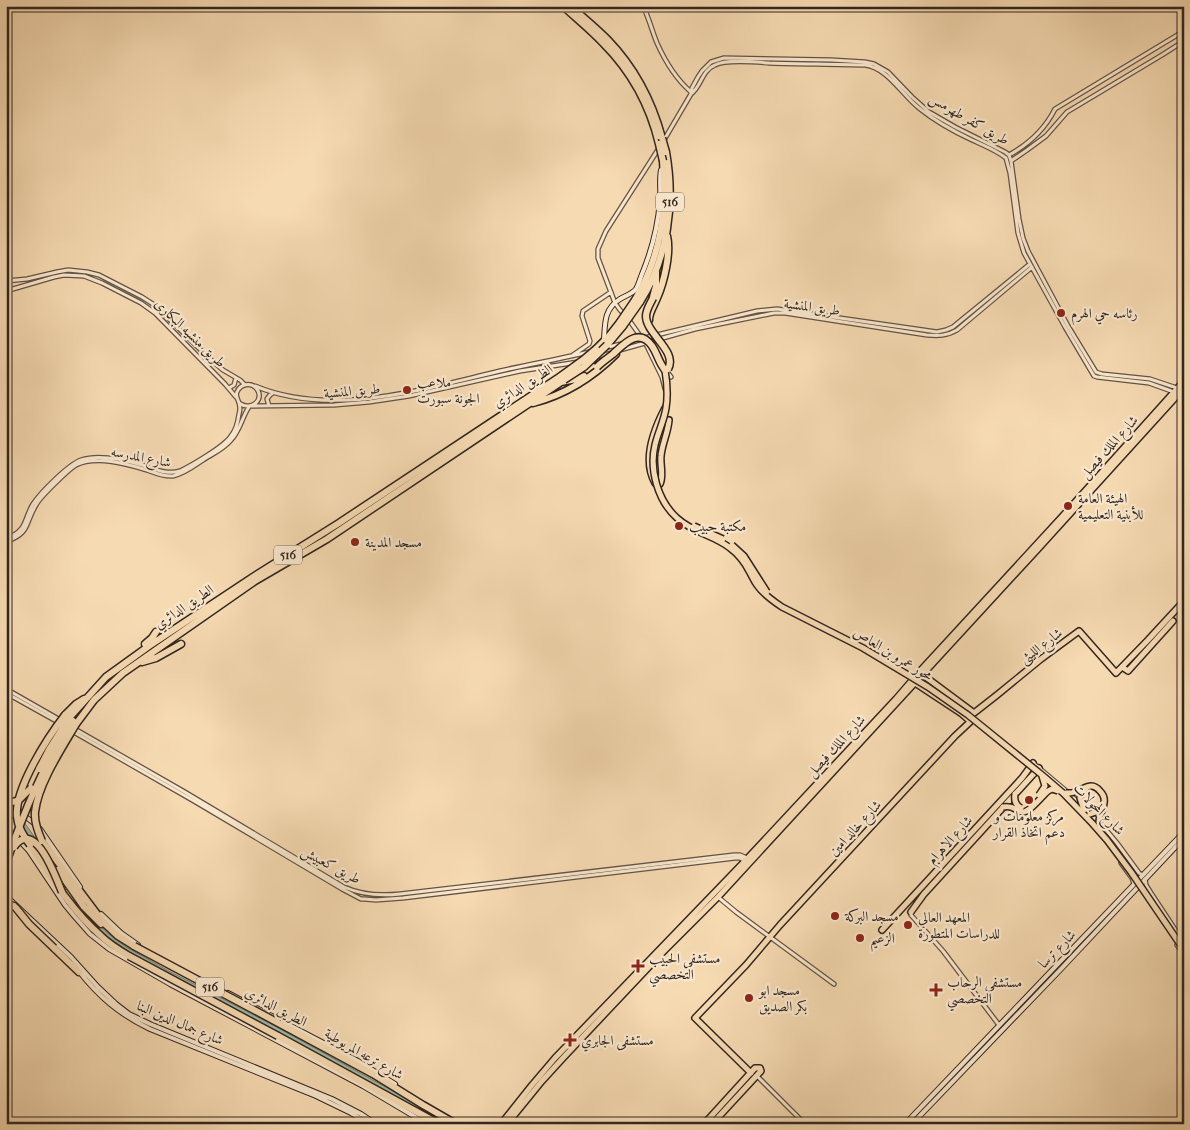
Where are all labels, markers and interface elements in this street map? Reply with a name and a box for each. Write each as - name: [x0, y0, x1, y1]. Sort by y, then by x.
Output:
- street label: طريق كفر طهرمس: [925, 89, 1012, 150]
- road number: 516: [656, 192, 684, 212]
- street label: طريق منشيه البكارى: [151, 295, 229, 371]
- street label: طريق المنشية: [783, 295, 841, 319]
- place label: رئاسه حي الهرم: [1071, 305, 1138, 326]
- marker: رئاسه حي الهرم: [1055, 307, 1067, 319]
- street label: الطريق الدائري: [490, 360, 558, 414]
- place label: ملاعب الجونة سبورت: [417, 374, 479, 407]
- street label: طريق المنشية: [323, 380, 381, 402]
- marker: ملاعب الجونة سبورت: [401, 384, 413, 396]
- street label: شارع الملك فيصل: [1076, 412, 1144, 484]
- street label: شارع المدرسه: [109, 443, 172, 474]
- place label: الهيئة العامة للأبنية التعليمية: [1078, 490, 1143, 523]
- marker: الهيئة العامة للأبنية التعليمية: [1062, 500, 1074, 512]
- place label: مكتبة حبيب: [689, 518, 746, 536]
- marker: مكتبة حبيب: [673, 520, 685, 532]
- place label: مسجد المدينة: [365, 534, 422, 551]
- marker: مسجد المدينة: [349, 536, 361, 548]
- road number: 516: [274, 546, 302, 564]
- street label: الطريق الدائري: [151, 581, 218, 635]
- street label: محور عمرو بن العاص: [850, 624, 936, 685]
- street label: شارع الليثى: [1016, 624, 1068, 670]
- street label: شارع الملك فيصل: [803, 711, 871, 783]
- street label: شارع المحولات: [1068, 779, 1128, 841]
- marker: مركز معلومات و دعم اتخاذ القرار: [1023, 794, 1035, 806]
- street label: شارع خالد امين: [825, 797, 887, 861]
- place label: مركز معلومات و دعم اتخاذ القرار: [991, 808, 1065, 846]
- street label: شارع الاهرام: [924, 812, 979, 871]
- street label: طريق كعبيش: [298, 842, 364, 889]
- place label: مسجد البركة: [844, 908, 899, 925]
- place label: المعهد العالي للدراسات المتطورة: [918, 909, 1000, 942]
- marker: مسجد البركة: [829, 910, 841, 922]
- marker: المعهد العالي للدراسات المتطورة: [902, 919, 914, 931]
- street label: شارع ترسا: [1035, 926, 1082, 974]
- place label: الزعيم: [870, 930, 895, 952]
- marker: الزعيم: [854, 932, 866, 944]
- place label: مستشفى الحبيب التخصصي: [649, 950, 720, 988]
- marker: مستشفى الحبيب التخصصي: [631, 959, 645, 973]
- place label: مستشفى الرحاب التخصصي: [947, 974, 1022, 1012]
- road number: 516: [196, 978, 224, 996]
- place label: مسجد ابو بكر الصديق: [757, 982, 808, 1016]
- marker: مستشفى الرحاب التخصصي: [929, 983, 943, 997]
- street label: الطريق الدائري: [241, 984, 310, 1033]
- marker: مسجد ابو بكر الصديق: [743, 992, 755, 1004]
- street label: شارع جمال الدين البنا: [133, 997, 226, 1052]
- street label: شارع ترعه المريوطية: [320, 1025, 407, 1086]
- place label: مستشفى الجابري: [581, 1032, 654, 1052]
- marker: مستشفى الجابري: [563, 1033, 577, 1047]

